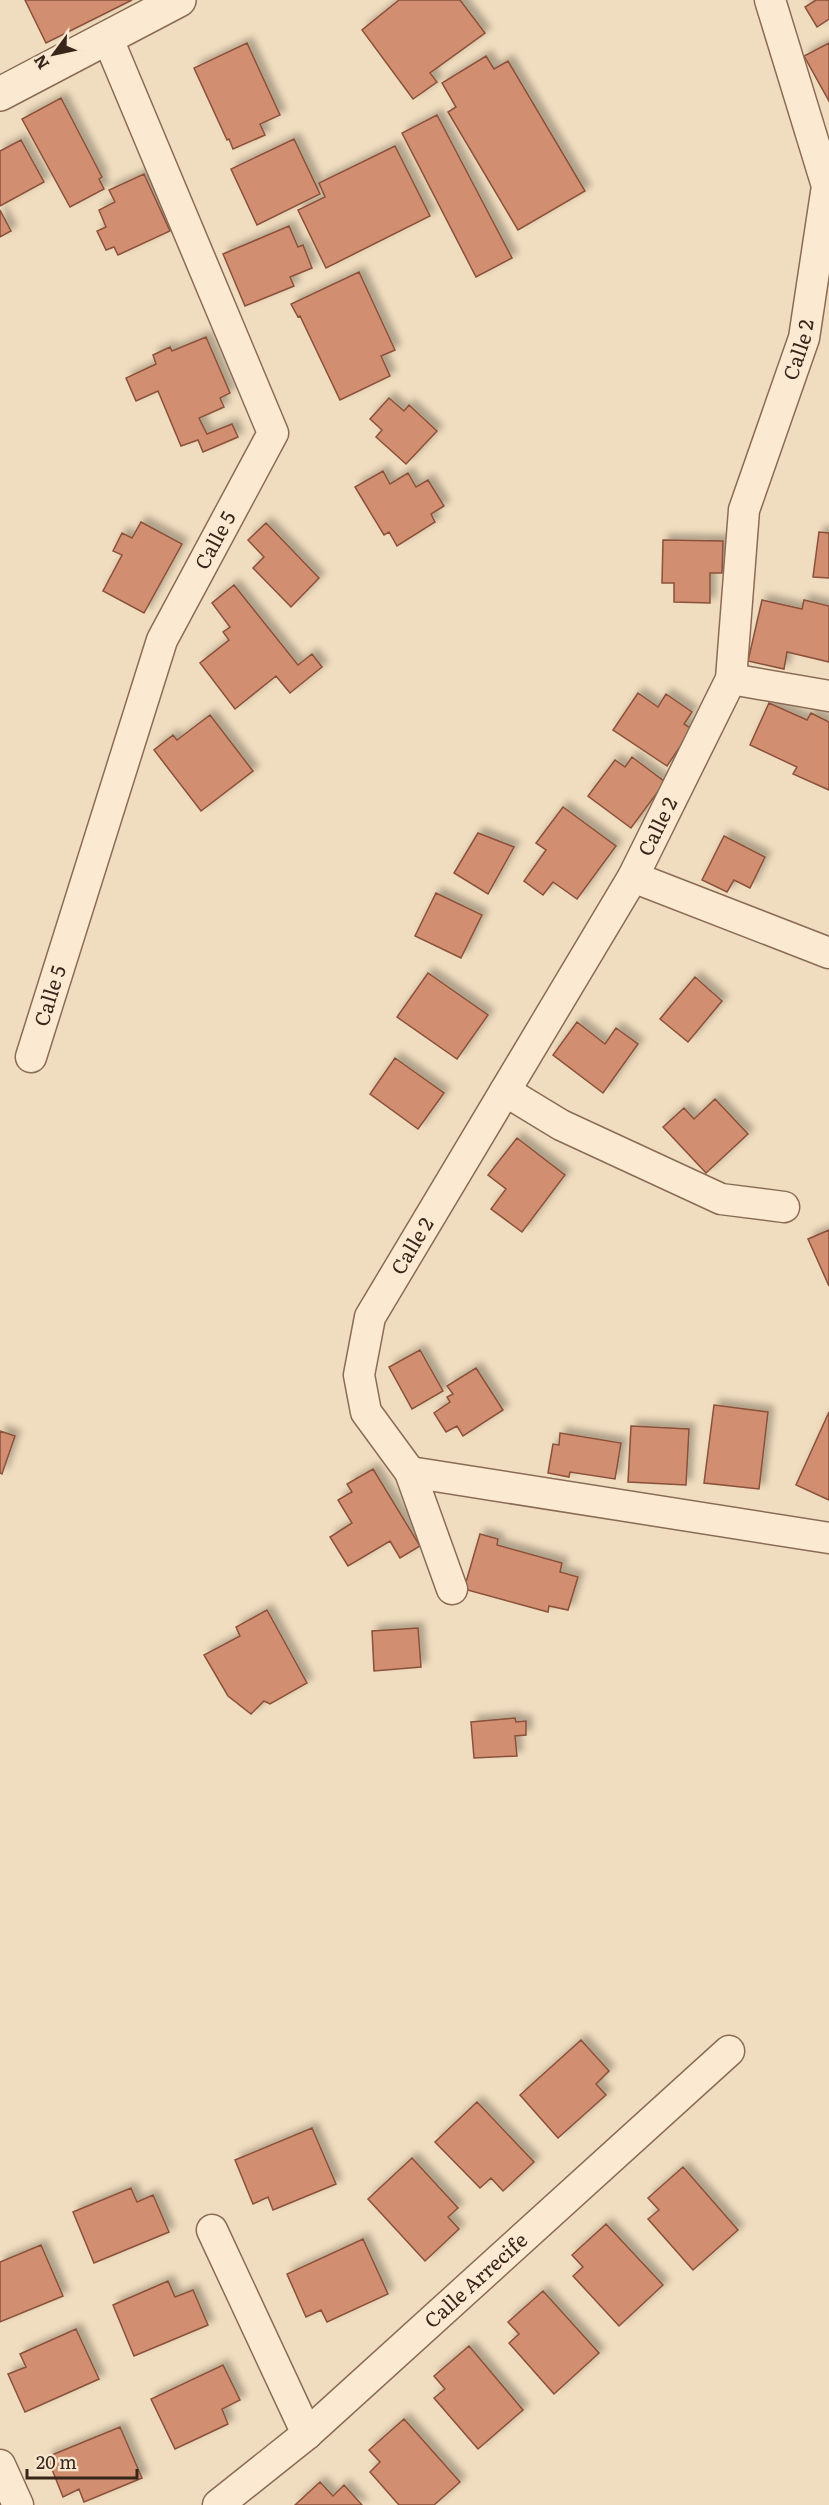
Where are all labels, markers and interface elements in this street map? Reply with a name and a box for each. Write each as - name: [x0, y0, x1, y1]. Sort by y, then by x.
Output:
- north arrow: [24, 24, 84, 84]
- text: N: [27, 51, 54, 75]
- street label: Calle 2: [774, 317, 820, 384]
- street label: Calle 5: [186, 505, 242, 574]
- street label: Calle 2: [629, 791, 683, 861]
- street label: Calle 5: [25, 961, 72, 1030]
- street label: Calle 2: [382, 1211, 440, 1280]
- street label: Calle Arrecife: [416, 2224, 533, 2334]
- scale bar: [27, 2442, 136, 2480]
- text: 20 m: [36, 2448, 77, 2475]

